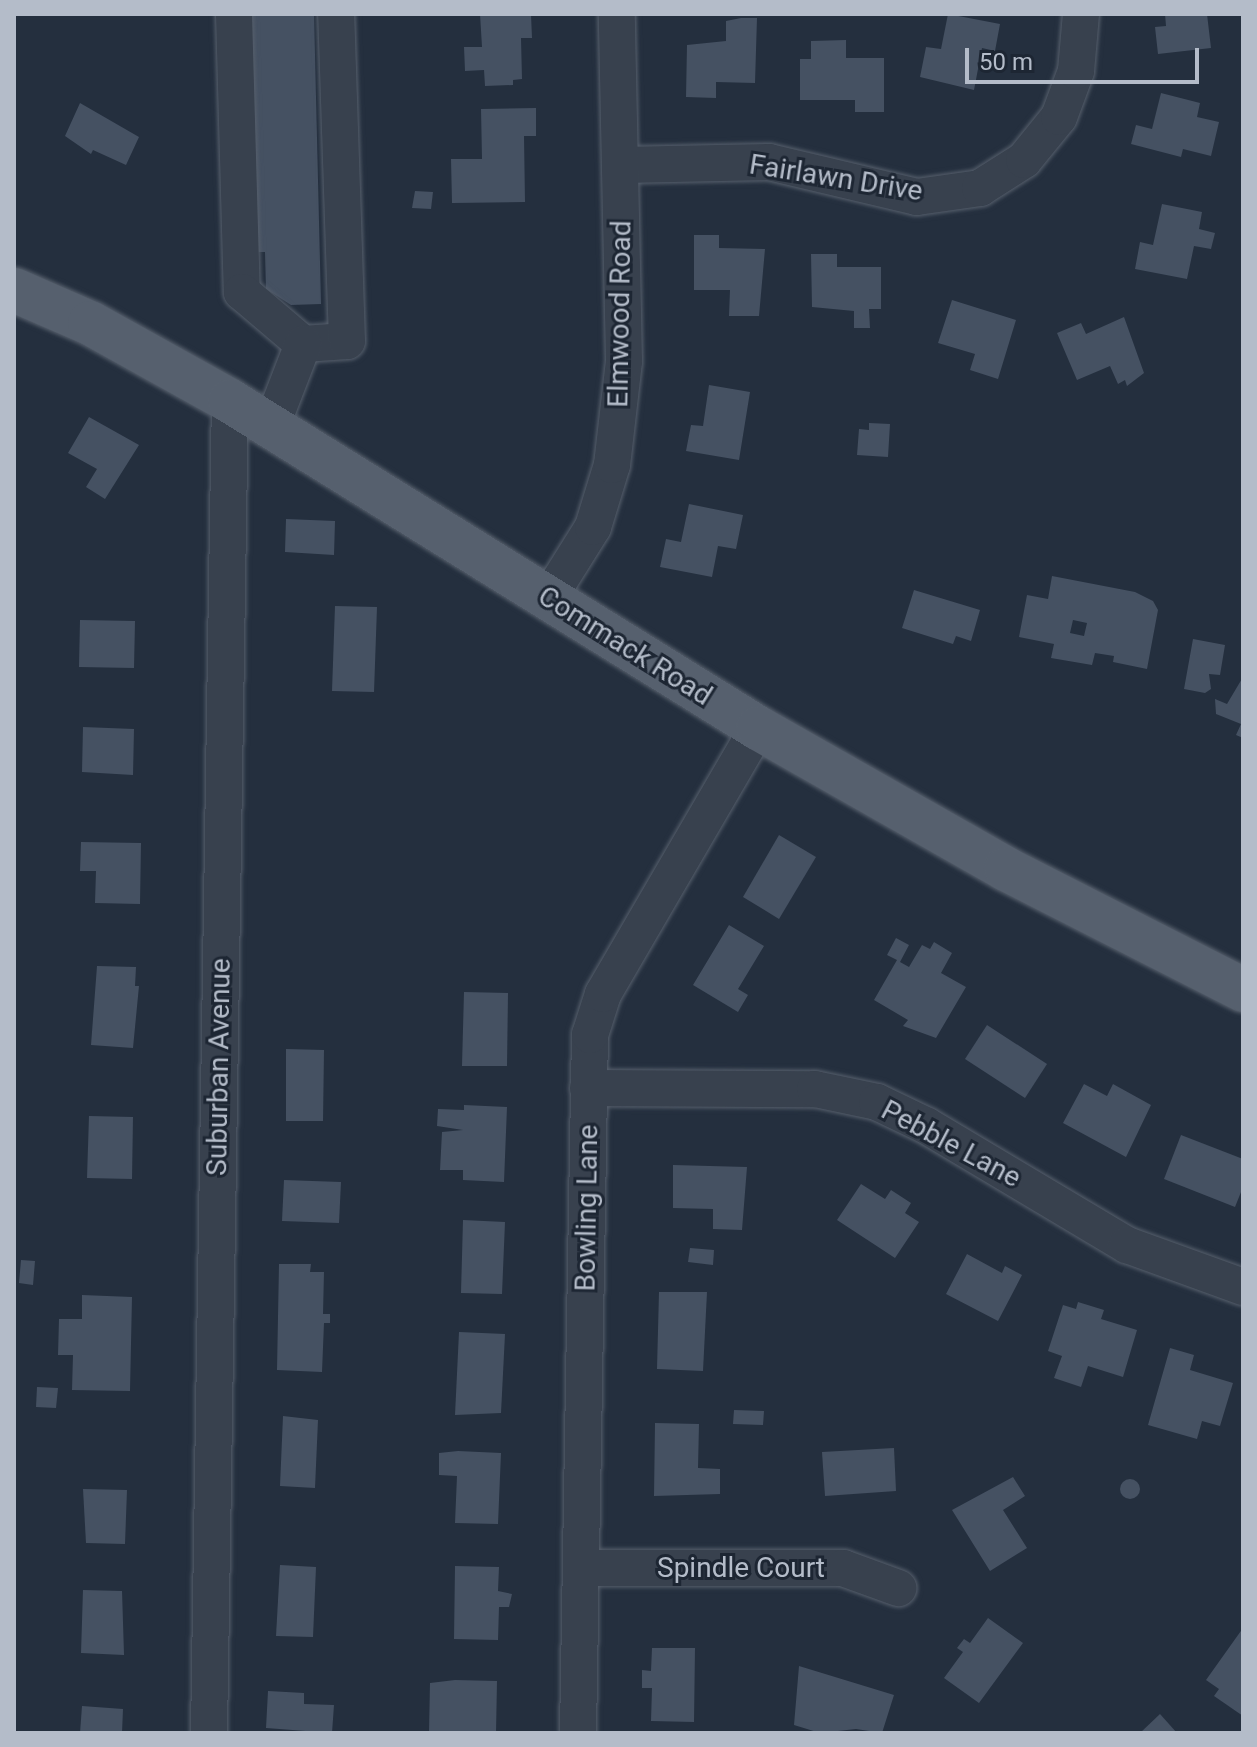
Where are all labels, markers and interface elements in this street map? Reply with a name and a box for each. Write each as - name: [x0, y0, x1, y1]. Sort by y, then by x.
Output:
- scale bar: [969, 32, 1203, 82]
- text: 50 m: [979, 48, 1033, 76]
- street label: Fairlawn Drive: [747, 148, 925, 208]
- street label: Elmwood Road: [602, 220, 638, 408]
- street label: Commack Road: [532, 579, 718, 713]
- street label: Suburban Avenue: [200, 958, 238, 1176]
- street label: Pebble Lane: [876, 1093, 1026, 1195]
- street label: Bowling Lane: [569, 1124, 605, 1292]
- street label: Spindle Court: [657, 1551, 825, 1585]

